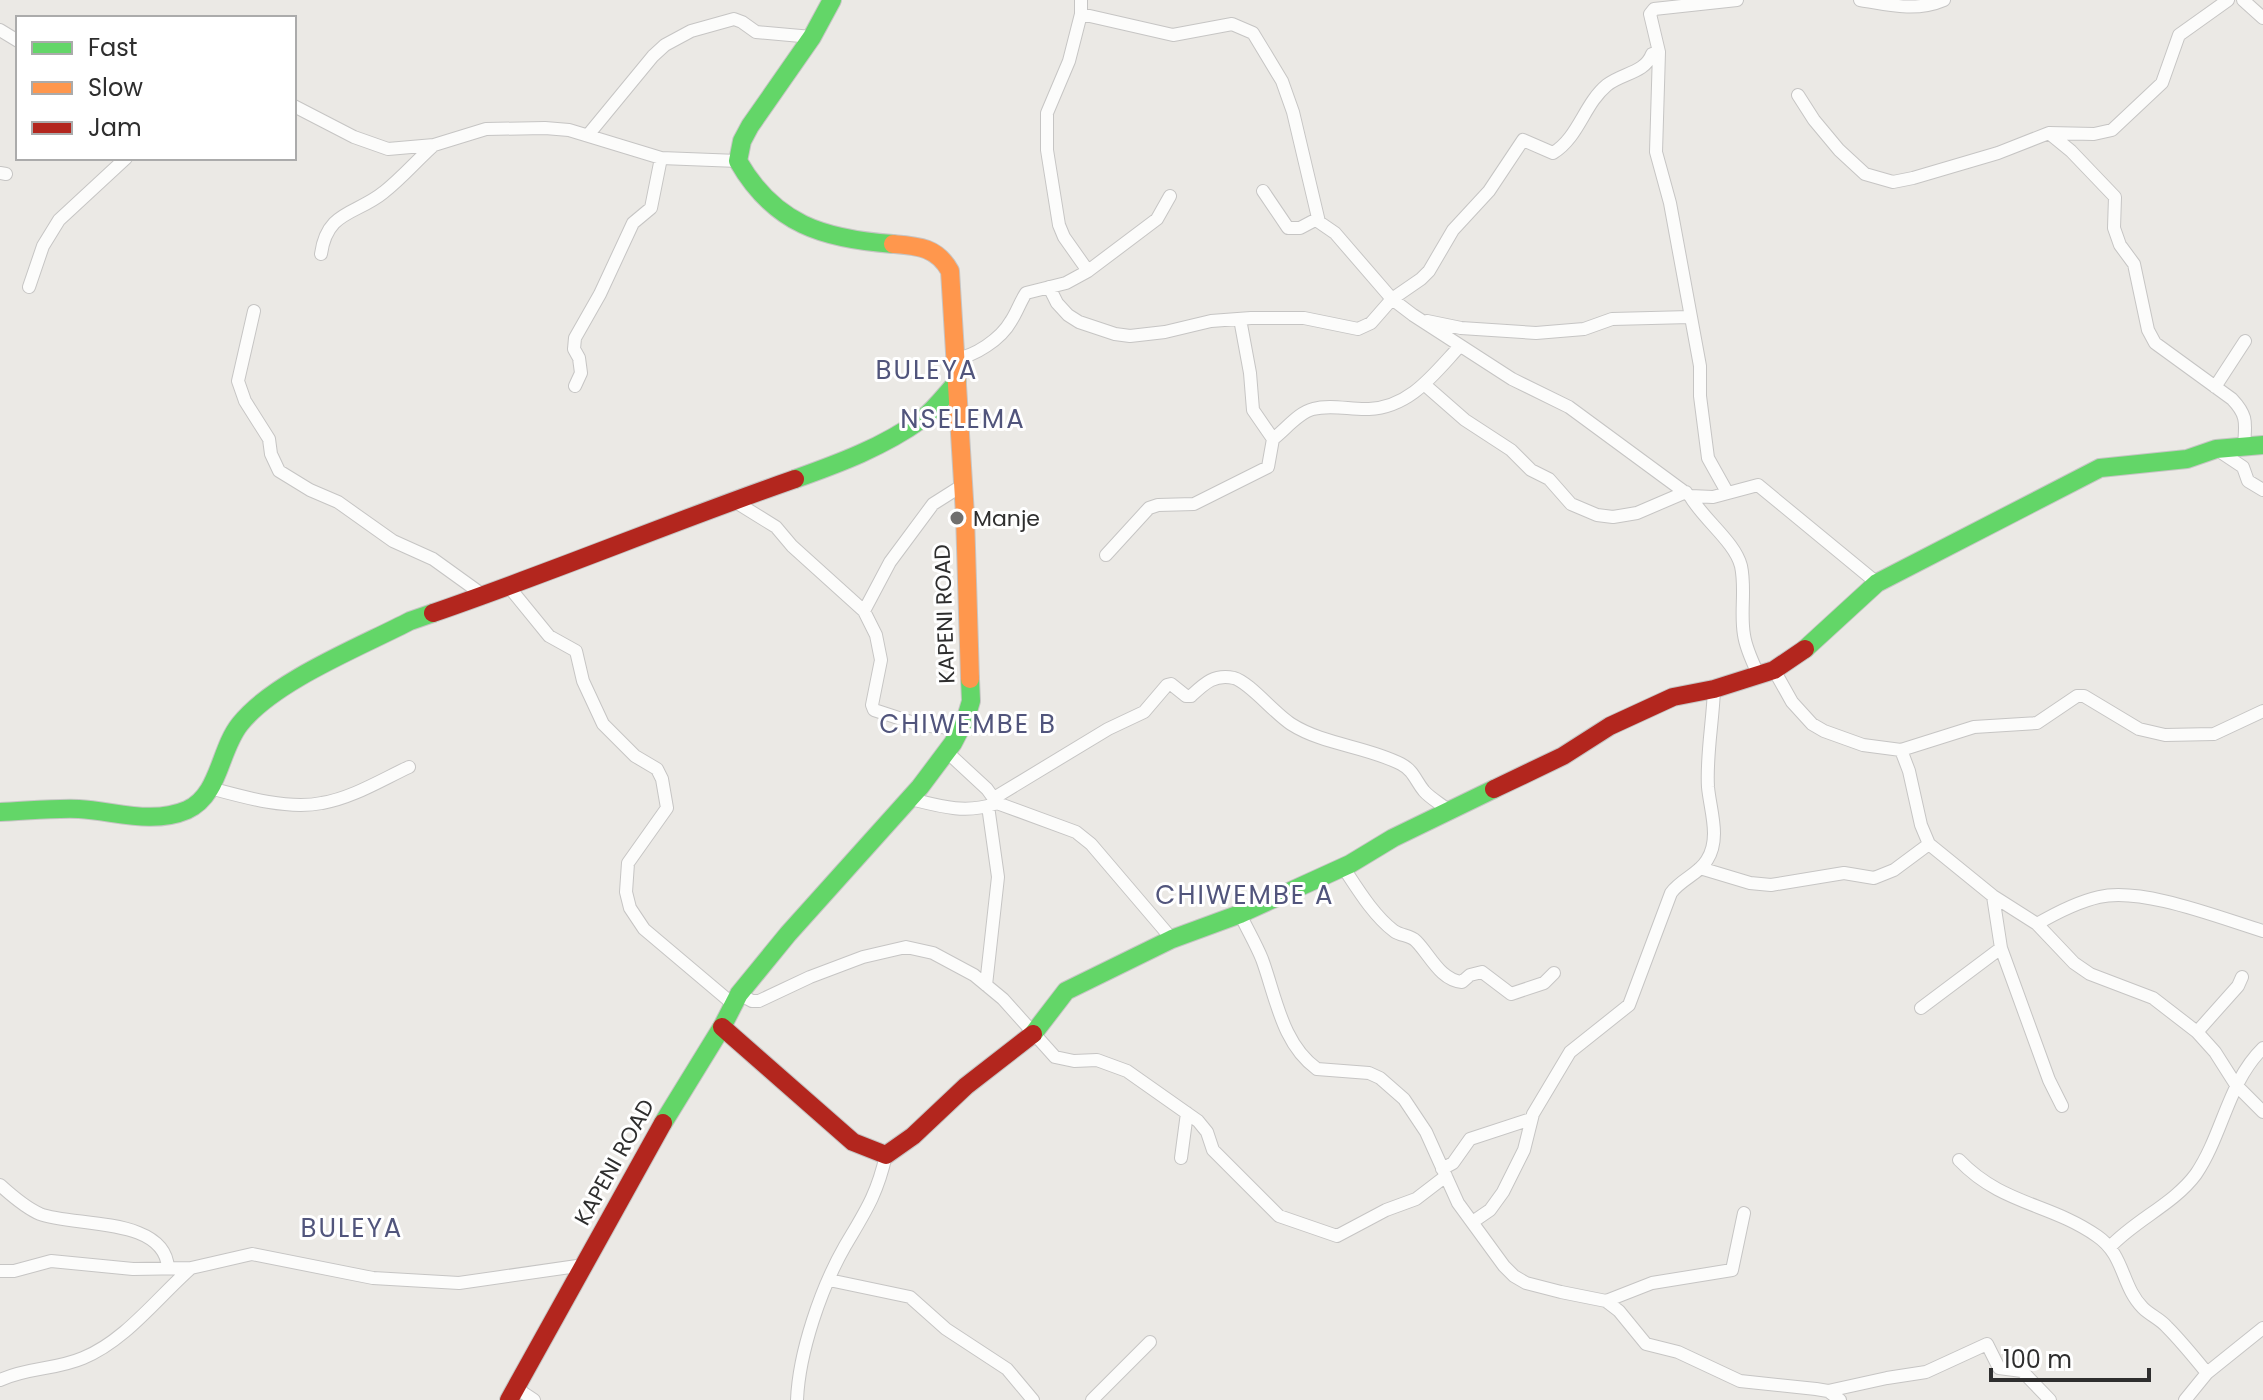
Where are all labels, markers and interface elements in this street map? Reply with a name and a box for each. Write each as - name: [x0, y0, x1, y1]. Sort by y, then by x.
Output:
- legend: [16, 16, 296, 160]
- text: Fast: [88, 31, 138, 64]
- text: Slow: [88, 71, 143, 104]
- text: Jam: [88, 111, 142, 144]
- district label: BULEYA: [876, 352, 978, 388]
- district label: NSELEMA: [900, 401, 1026, 437]
- place label: Manje: [973, 503, 1040, 534]
- marker: Manje: [948, 509, 966, 527]
- street label: KAPENI ROAD: [927, 544, 962, 684]
- district label: CHIWEMBE B: [879, 706, 1057, 742]
- district label: CHIWEMBE A: [1155, 877, 1335, 913]
- street label: KAPENI ROAD: [567, 1094, 662, 1231]
- district label: BULEYA: [301, 1210, 403, 1246]
- scale bar: [1991, 1332, 2149, 1382]
- text: 100 m: [2003, 1343, 2072, 1376]

